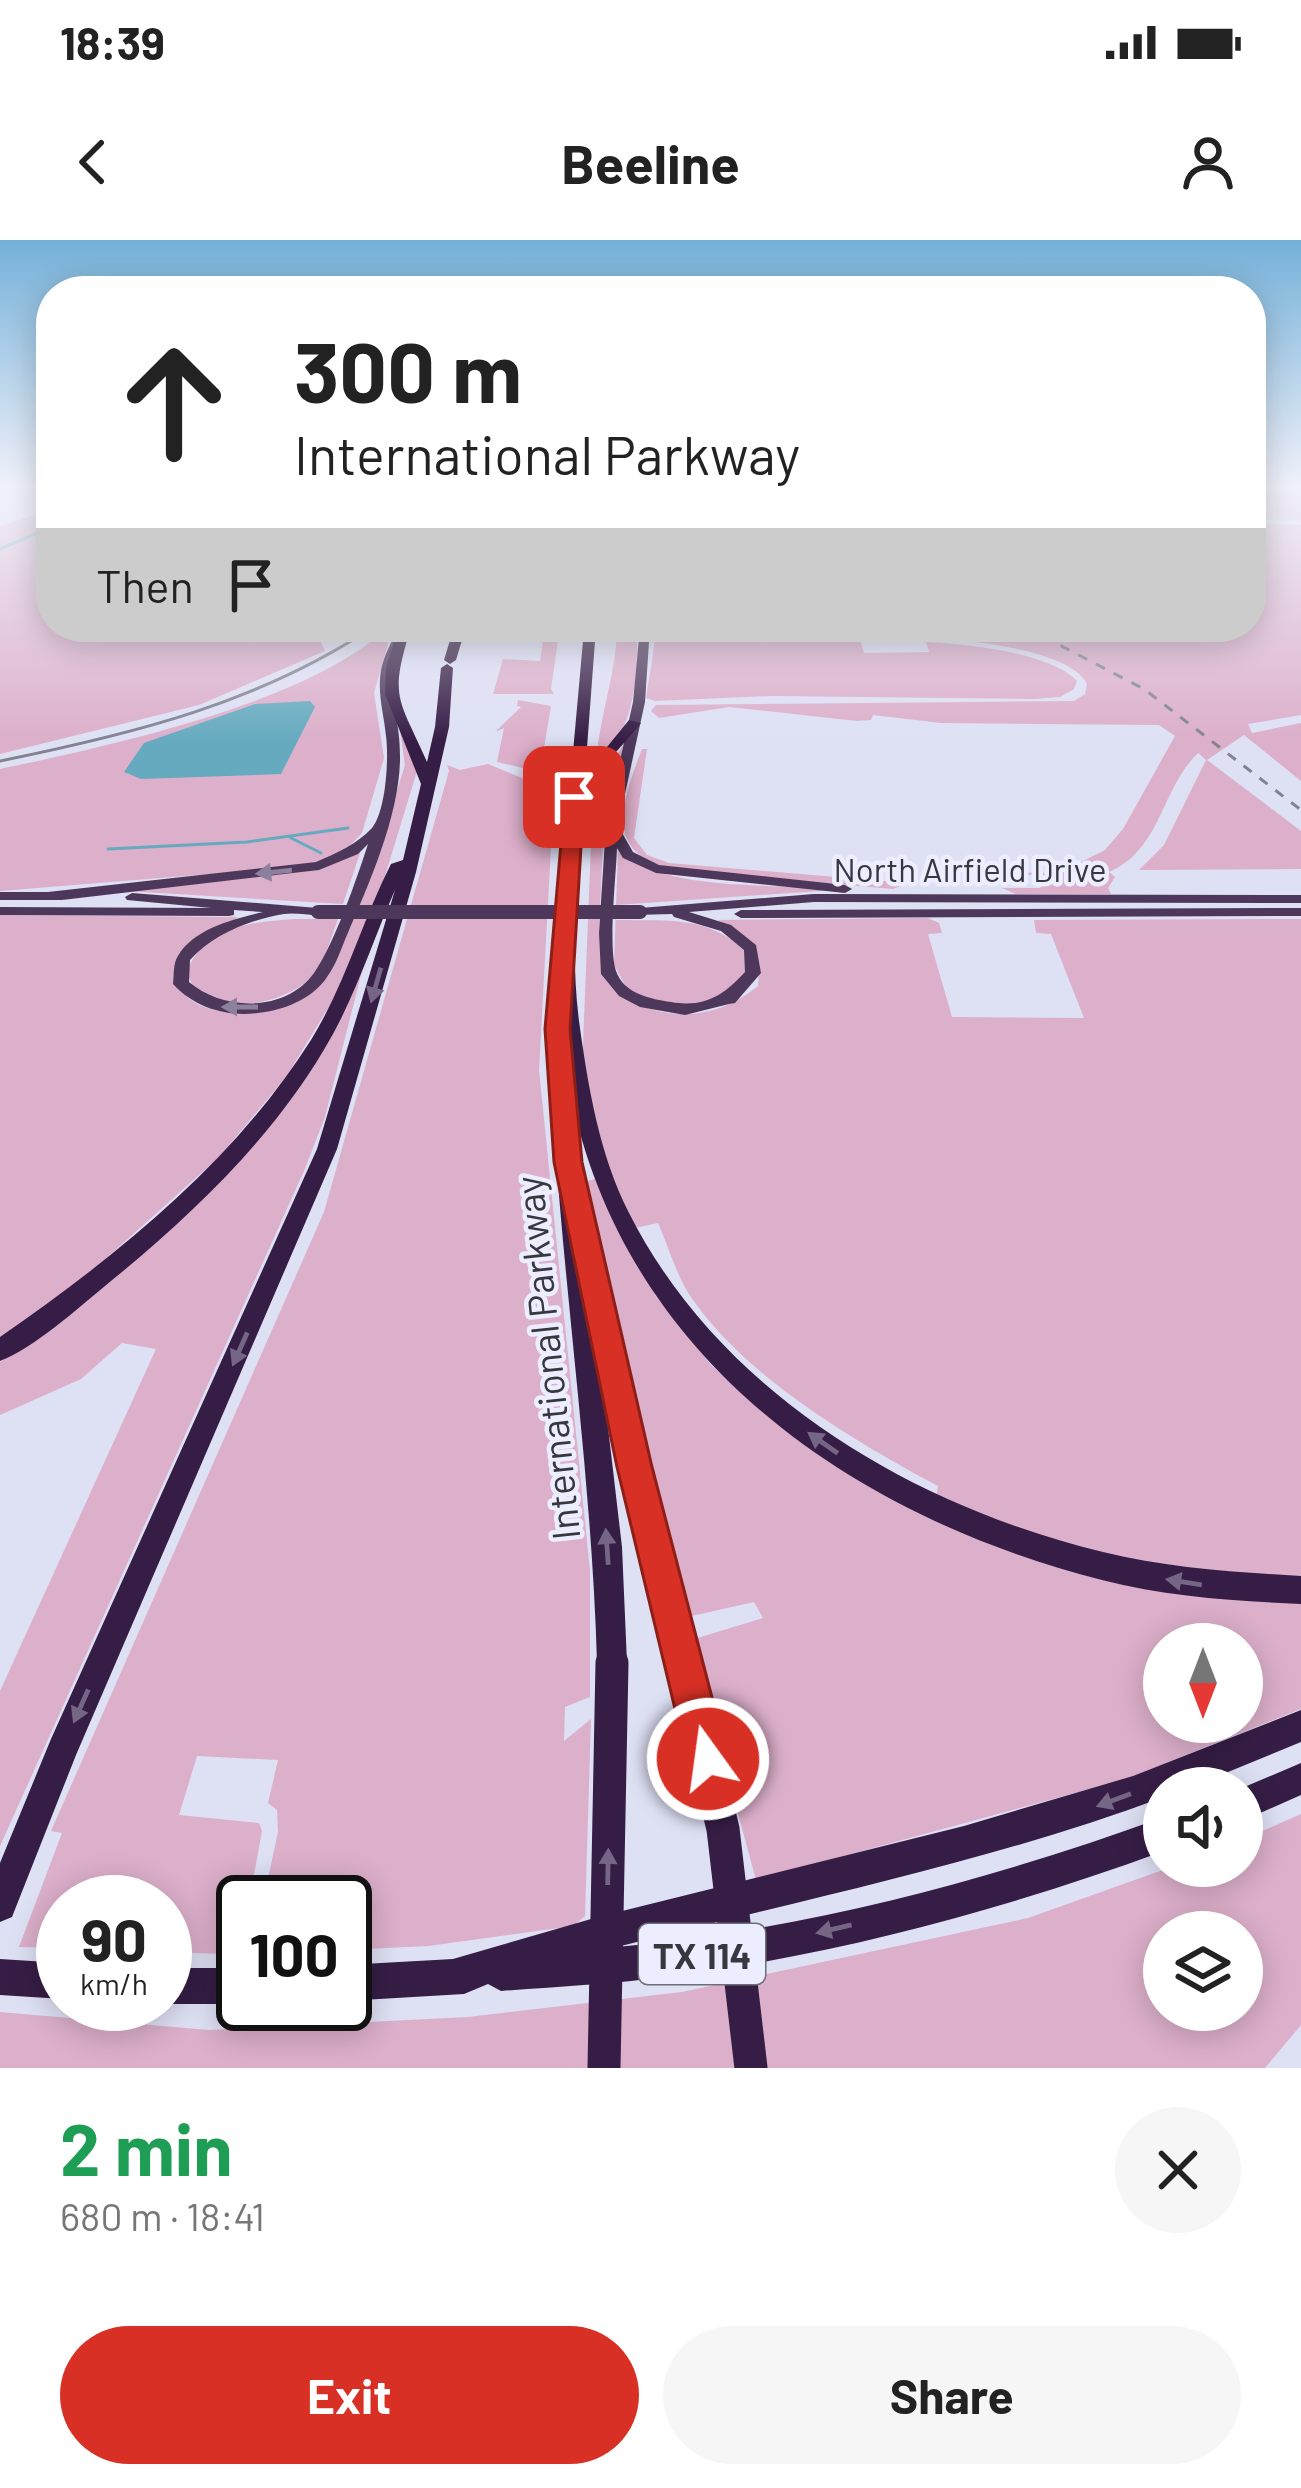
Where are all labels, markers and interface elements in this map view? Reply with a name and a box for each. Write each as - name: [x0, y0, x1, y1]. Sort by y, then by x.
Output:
- text: 18:39: [60, 15, 165, 69]
- icon: back: [60, 129, 126, 195]
- icon: person: [1175, 129, 1241, 195]
- text: Beeline: [561, 130, 740, 195]
- text: 300 m: [294, 319, 522, 420]
- icon: ahead: [96, 324, 252, 480]
- text: International Parkway: [294, 421, 800, 486]
- icon: arrive: [218, 552, 284, 618]
- text: Then: [96, 558, 194, 612]
- pin: [523, 746, 625, 848]
- icon: arrive: [541, 764, 607, 830]
- street label: North Airfield Drive: [833, 849, 1107, 889]
- one-way arrow: [255, 863, 292, 882]
- one-way arrow: [366, 967, 384, 1004]
- one-way arrow: [220, 997, 258, 1017]
- street label: International Parkway: [504, 1174, 588, 1542]
- one-way arrow: [230, 1332, 250, 1367]
- one-way arrow: [807, 1432, 839, 1456]
- one-way arrow: [597, 1527, 616, 1565]
- one-way arrow: [1165, 1572, 1203, 1591]
- north arrow: [1143, 1623, 1263, 1743]
- map controls: [1143, 1623, 1263, 2031]
- one-way arrow: [71, 1688, 91, 1723]
- position arrow: [645, 1696, 771, 1822]
- button: sound: [1143, 1767, 1263, 1887]
- one-way arrow: [1096, 1792, 1132, 1810]
- one-way arrow: [598, 1847, 618, 1885]
- speed limit sign: 100: [216, 1875, 372, 2031]
- text: 90: [81, 1902, 147, 1974]
- button: layers: [1143, 1911, 1263, 2031]
- one-way arrow: [816, 1920, 853, 1939]
- road number: TX 114: [639, 1924, 765, 1984]
- text: km/h: [80, 1965, 148, 2001]
- text: 2 min: [60, 2104, 233, 2190]
- button: close: [1115, 2107, 1241, 2233]
- text: 680 m · 18:41: [60, 2192, 265, 2239]
- button: Exit: [60, 2326, 639, 2464]
- button: Share: [663, 2326, 1241, 2464]

